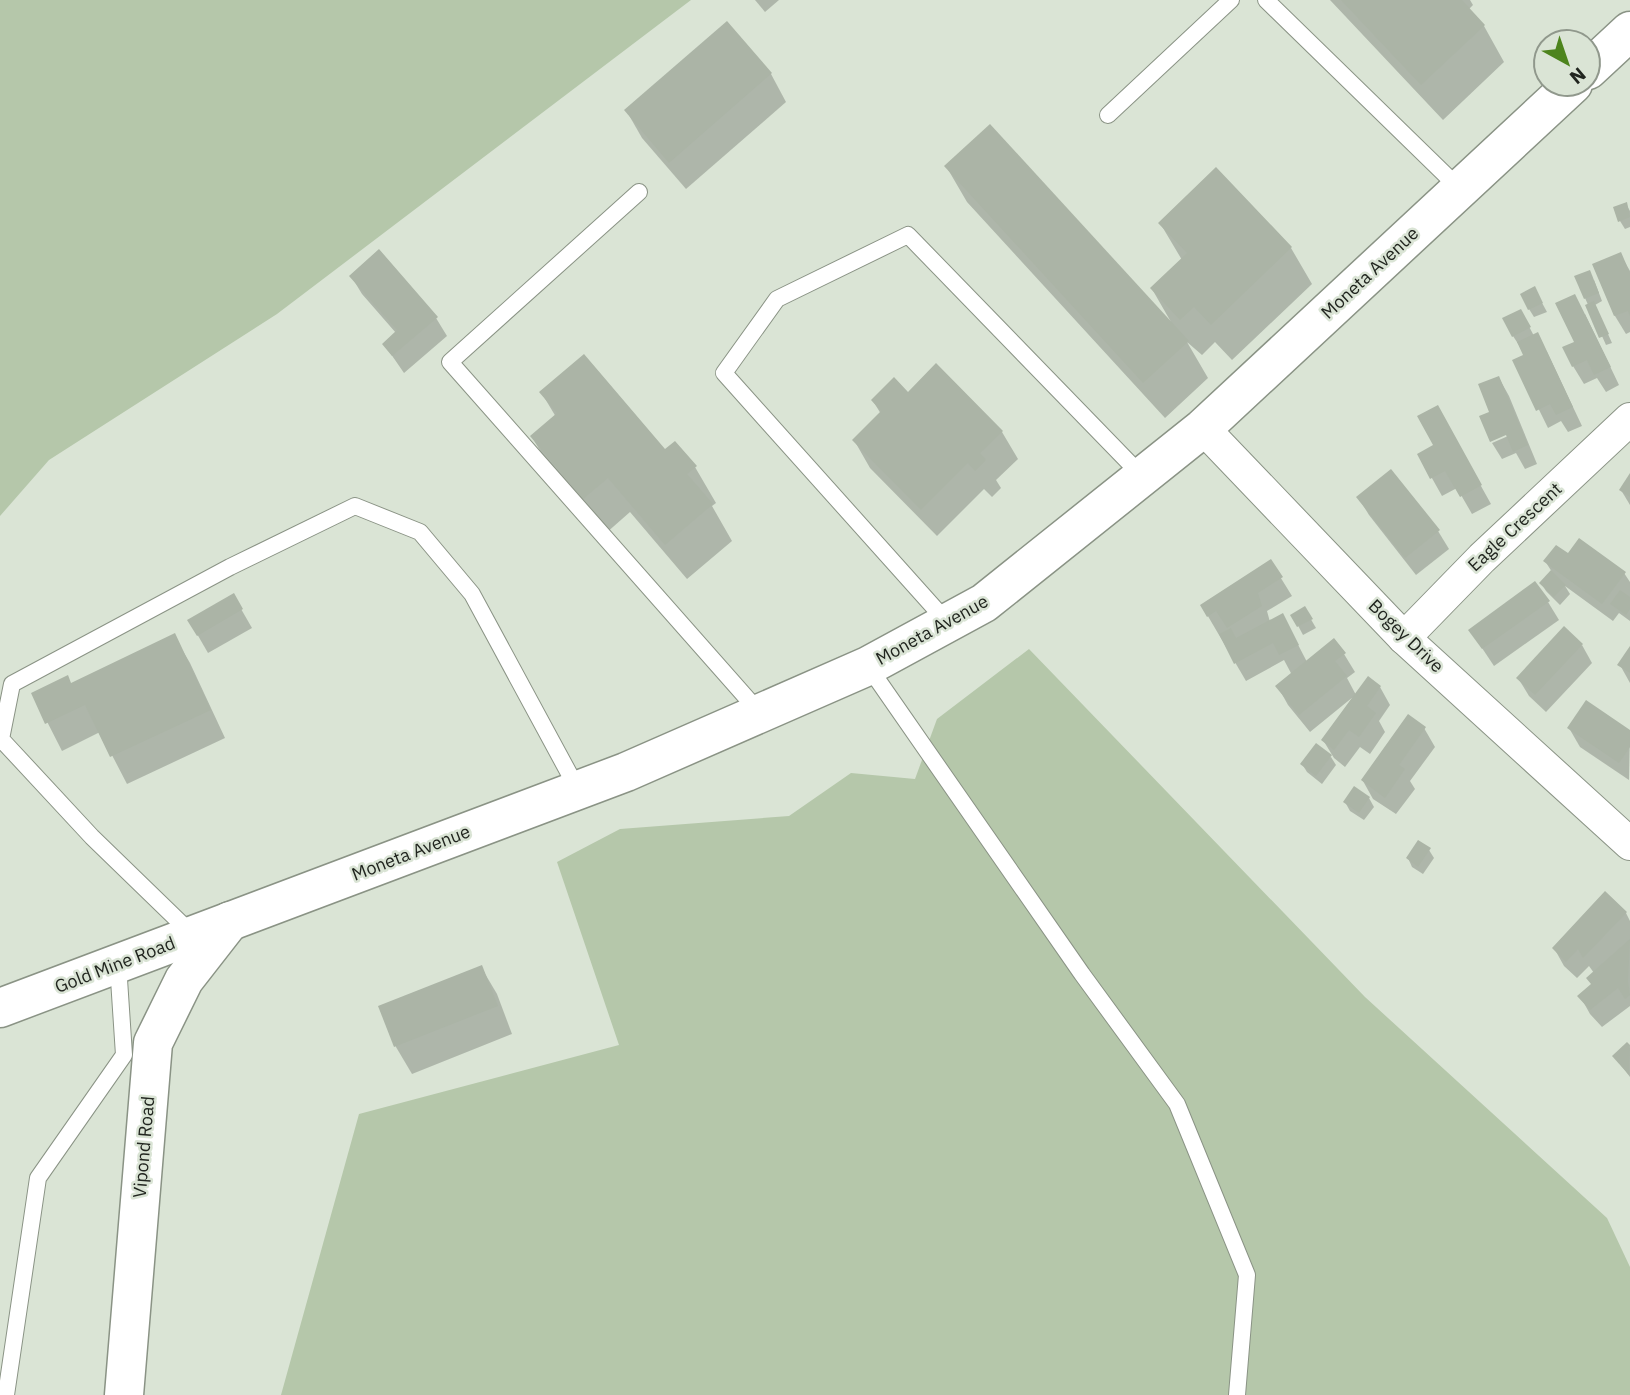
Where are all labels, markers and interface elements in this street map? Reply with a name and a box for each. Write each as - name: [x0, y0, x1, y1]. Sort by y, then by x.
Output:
- north arrow: [1532, 28, 1602, 98]
- text: N: [1565, 62, 1591, 90]
- street label: Moneta Avenue: [1316, 221, 1423, 324]
- street label: Eagle Crescent: [1463, 477, 1567, 576]
- street label: Moneta Avenue: [871, 589, 992, 670]
- street label: Bogey Drive: [1364, 594, 1449, 677]
- street label: Moneta Avenue: [348, 819, 473, 886]
- street label: Gold Mine Road: [51, 931, 178, 998]
- street label: Vipond Road: [128, 1095, 159, 1199]

